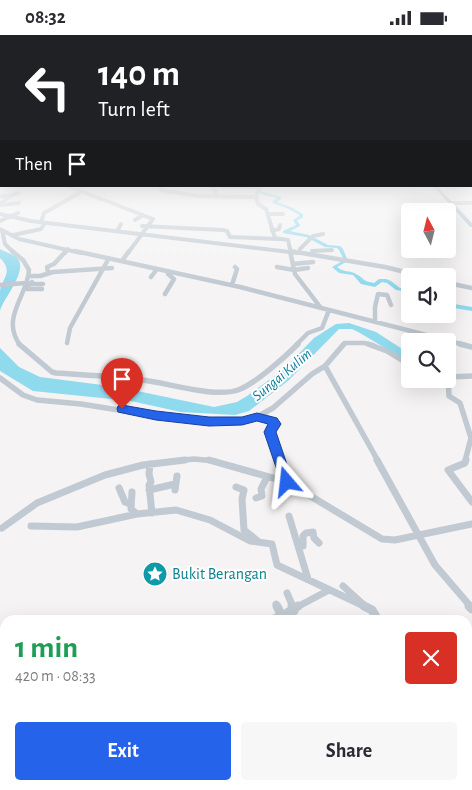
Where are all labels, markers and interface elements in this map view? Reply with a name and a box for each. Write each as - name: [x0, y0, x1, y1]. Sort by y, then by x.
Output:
- text: 08:32: [25, 8, 66, 27]
- icon: left: [15, 55, 80, 120]
- text: 140 m: [98, 57, 180, 92]
- text: Turn left: [98, 98, 170, 120]
- icon: arrive: [63, 150, 91, 178]
- text: Then: [15, 155, 53, 174]
- north arrow: [401, 203, 456, 257]
- map controls: [401, 203, 456, 388]
- button: sound: [401, 268, 456, 323]
- button: search: [401, 333, 456, 388]
- water label: Sungai Kulim: [250, 346, 314, 404]
- pin: [101, 358, 143, 409]
- icon: arrive: [108, 365, 136, 393]
- position arrow: [260, 455, 312, 507]
- place icon: Bukit Berangan: [142, 561, 168, 587]
- place label: Bukit Berangan: [172, 566, 267, 582]
- button: close: [405, 632, 457, 684]
- text: 1 min: [15, 633, 78, 663]
- text: 420 m · 08:33: [15, 668, 96, 684]
- button: Exit: [15, 722, 231, 780]
- button: Share: [241, 722, 457, 780]

